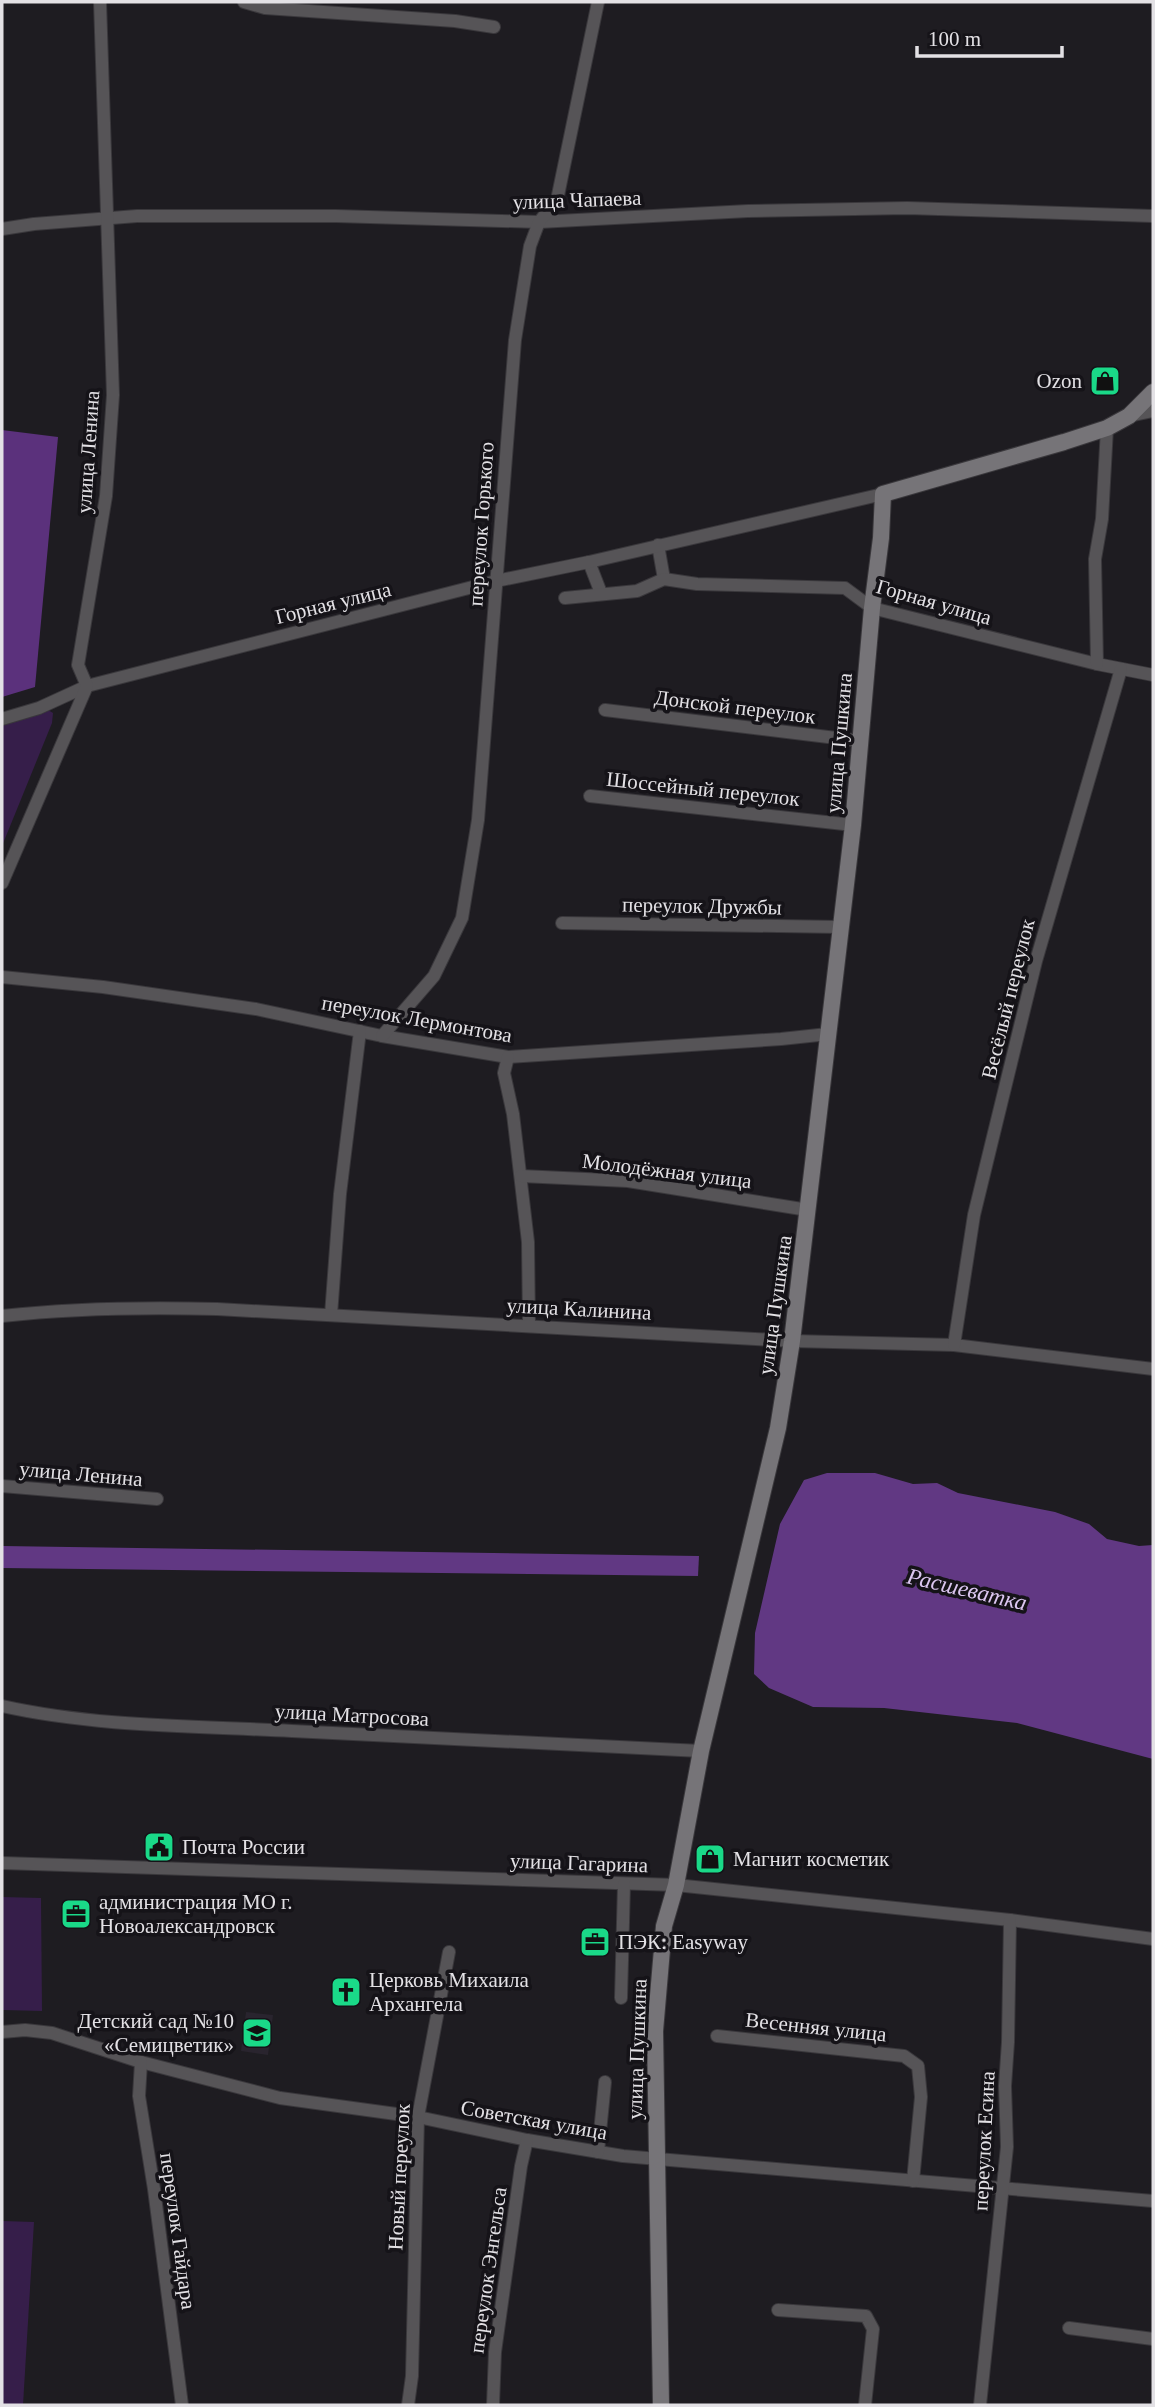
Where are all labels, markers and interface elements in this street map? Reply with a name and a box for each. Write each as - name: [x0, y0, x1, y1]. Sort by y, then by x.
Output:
- scale bar: [917, 14, 1062, 58]
- text: 100 m: [928, 27, 981, 51]
- street label: улица Чапаева: [512, 186, 642, 214]
- shop icon: Ozon: [1088, 364, 1122, 398]
- place label: Ozon: [1037, 369, 1082, 393]
- street label: улица Ленина: [72, 389, 104, 514]
- street label: переулок Горького: [463, 441, 499, 607]
- street label: Горная улица: [874, 574, 995, 630]
- street label: Горная улица: [273, 577, 394, 629]
- street label: улица Пушкина: [821, 671, 857, 814]
- street label: Донской переулок: [653, 685, 818, 729]
- street label: Шоссейный переулок: [605, 767, 802, 811]
- street label: переулок Дружбы: [622, 893, 782, 919]
- street label: Весёлый переулок: [976, 916, 1040, 1082]
- street label: переулок Лермонтова: [320, 990, 515, 1048]
- street label: Молодёжная улица: [581, 1149, 754, 1193]
- street label: улица Пушкина: [753, 1233, 797, 1376]
- street label: улица Калинина: [506, 1293, 653, 1325]
- street label: улица Ленина: [18, 1457, 144, 1491]
- water label: Расшеватка: [904, 1563, 1029, 1615]
- street label: улица Матросова: [274, 1699, 430, 1731]
- public building icon: Почта России: [142, 1830, 176, 1864]
- place label: Почта России: [182, 1835, 305, 1859]
- shop icon: Магнит косметик: [693, 1842, 727, 1876]
- place label: Магнит косметик: [733, 1847, 890, 1871]
- street label: улица Гагарина: [509, 1849, 649, 1877]
- place label: администрация МО г. Новоалександровск: [99, 1890, 293, 1938]
- office icon: администрация МО г. Новоалександровск: [59, 1897, 93, 1931]
- office icon: ПЭК: Easyway: [578, 1925, 612, 1959]
- place label: ПЭК: Easyway: [618, 1930, 748, 1954]
- place label: Церковь Михаила Архангела: [369, 1968, 530, 2016]
- church icon: Церковь Михаила Архангела: [329, 1975, 363, 2009]
- street label: улица Пушкина: [623, 1977, 651, 2120]
- street label: Весенняя улица: [744, 2008, 888, 2046]
- place label: Детский сад №10 «Семицветик»: [78, 2009, 234, 2057]
- school or university icon: Детский сад №10 «Семицветик»: [240, 2016, 274, 2050]
- street label: переулок Есина: [968, 2070, 1000, 2211]
- street label: Советская улица: [459, 2095, 610, 2145]
- street label: Новый переулок: [383, 2102, 415, 2251]
- street label: переулок Гайдара: [155, 2151, 201, 2312]
- street label: переулок Энгельса: [464, 2185, 512, 2355]

